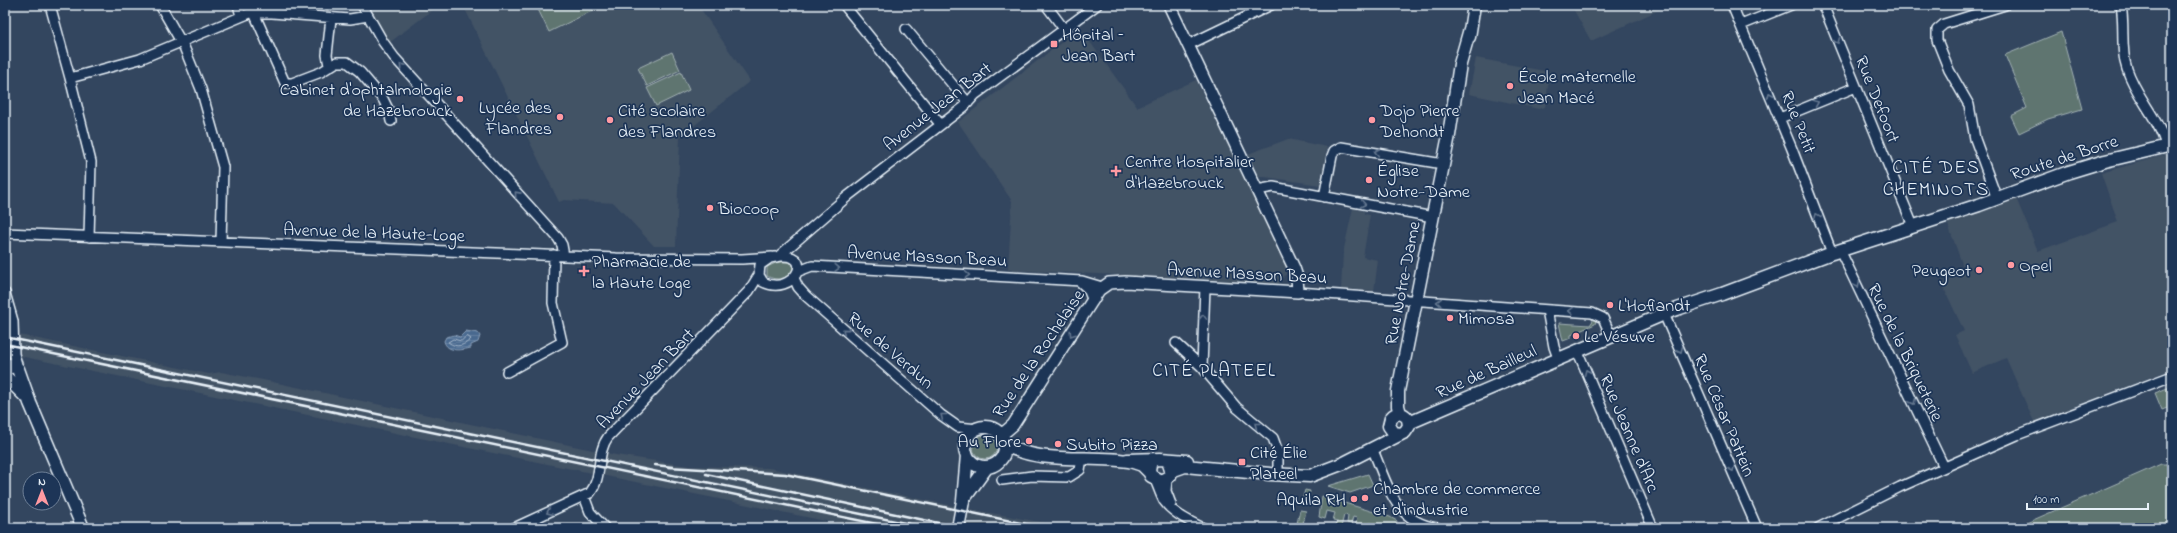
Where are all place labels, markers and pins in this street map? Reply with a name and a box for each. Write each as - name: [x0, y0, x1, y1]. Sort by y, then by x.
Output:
- place label: Hôpital – Jean Bart: [1062, 23, 1135, 70]
- marker: Hôpital – Jean Bart: [1049, 39, 1059, 49]
- place label: École maternelle Jean Macé: [1518, 65, 1637, 112]
- place label: Cabinet d'ophtalmologie de Hazebrouck: [280, 78, 453, 125]
- marker: École maternelle Jean Macé: [1505, 81, 1515, 91]
- marker: Cabinet d'ophtalmologie de Hazebrouck: [455, 94, 465, 104]
- place label: Lycée des Flandres: [479, 96, 552, 143]
- place label: Cité scolaire des Flandres: [618, 99, 716, 146]
- place label: Dojo Pierre Dehondt: [1379, 99, 1460, 146]
- marker: Lycée des Flandres: [555, 112, 565, 122]
- marker: Cité scolaire des Flandres: [605, 115, 615, 125]
- marker: Dojo Pierre Dehondt: [1367, 115, 1377, 125]
- place label: Centre Hospitalier d'Hazebrouck: [1125, 150, 1254, 197]
- place label: Église Notre-Dame: [1377, 159, 1471, 206]
- marker: Centre Hospitalier d'Hazebrouck: [1110, 165, 1122, 177]
- marker: Église Notre-Dame: [1364, 175, 1374, 185]
- place label: Biocoop: [717, 197, 779, 223]
- marker: Biocoop: [705, 203, 715, 213]
- place label: Pharmacie de la Haute Loge: [592, 250, 692, 298]
- place label: Opel: [2019, 254, 2052, 280]
- place label: Peugeot: [1912, 259, 1971, 286]
- marker: Opel: [2006, 260, 2016, 270]
- marker: Peugeot: [1974, 265, 1984, 275]
- marker: Pharmacie de la Haute Loge: [579, 266, 589, 276]
- place label: L'Hoflandt: [1618, 294, 1690, 320]
- marker: L'Hoflandt: [1605, 300, 1615, 310]
- place label: Mimosa: [1458, 307, 1514, 333]
- marker: Mimosa: [1445, 313, 1455, 323]
- place label: Le Vésuve: [1584, 325, 1656, 351]
- marker: Le Vésuve: [1571, 331, 1581, 341]
- place label: Au Flore: [957, 430, 1022, 456]
- place label: Subito Pizza: [1066, 433, 1158, 459]
- marker: Au Flore: [1024, 436, 1034, 446]
- marker: Subito Pizza: [1053, 439, 1063, 449]
- place label: Cité Élie Plateel: [1250, 441, 1308, 488]
- marker: Cité Élie Plateel: [1237, 457, 1247, 467]
- place label: Chambre de commerce et d'industrie: [1373, 477, 1541, 524]
- place label: Aquila RH: [1276, 488, 1346, 514]
- marker: Chambre de commerce et d'industrie: [1360, 493, 1370, 503]
- marker: Aquila RH: [1349, 494, 1359, 504]

